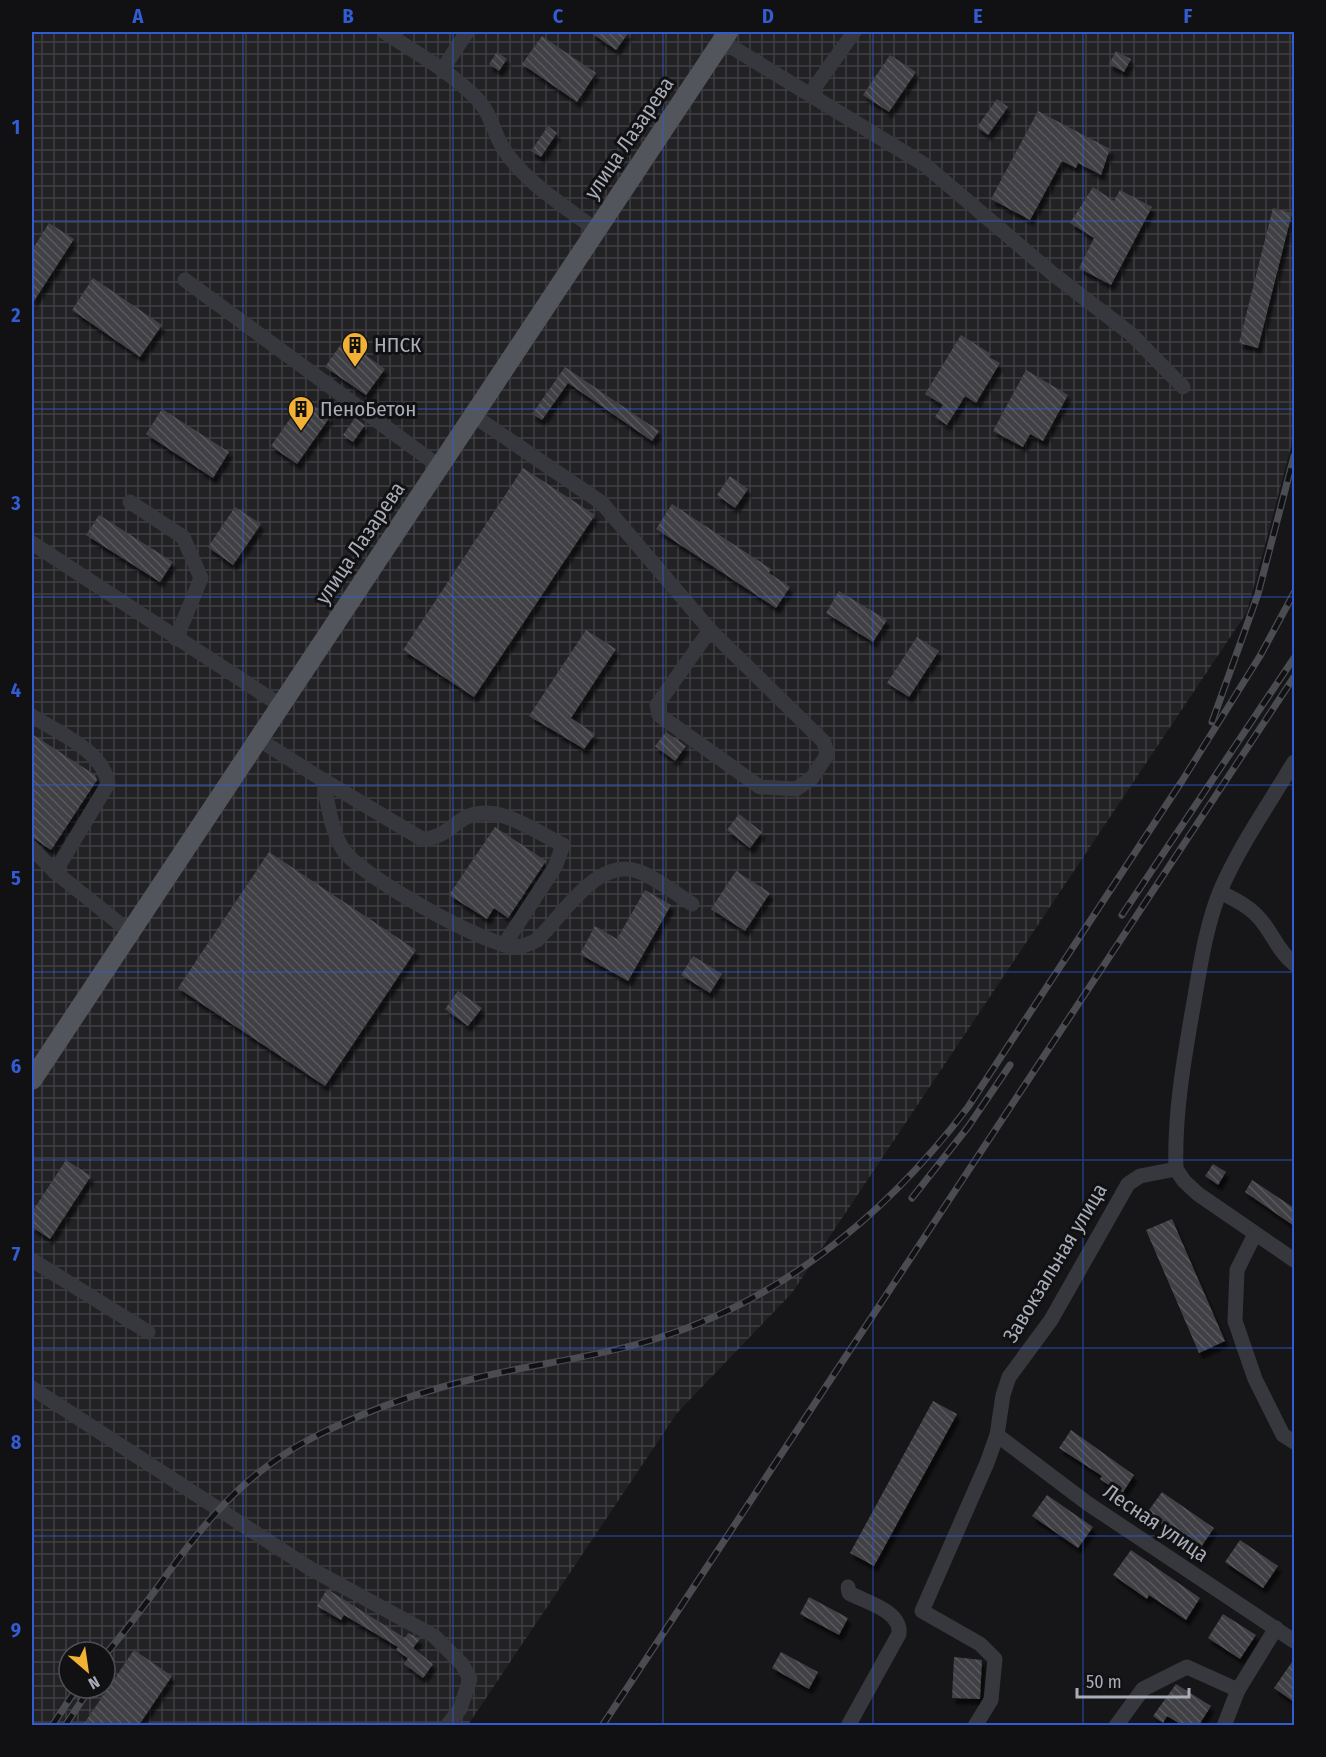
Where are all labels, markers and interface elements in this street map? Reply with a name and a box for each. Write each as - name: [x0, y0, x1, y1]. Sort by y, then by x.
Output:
- text: A: [132, 4, 145, 28]
- text: B: [342, 4, 354, 28]
- text: C: [553, 4, 564, 28]
- text: D: [762, 4, 774, 28]
- text: E: [973, 4, 983, 28]
- text: F: [1184, 4, 1193, 28]
- street label: улица Лазарева: [579, 72, 679, 204]
- text: 1: [12, 115, 20, 139]
- text: 2: [10, 303, 21, 327]
- building icon: НПСК: [340, 330, 370, 368]
- place label: НПСК: [374, 332, 422, 358]
- building icon: ПеноБетон: [286, 394, 316, 432]
- place label: ПеноБетон: [320, 396, 416, 422]
- street label: улица Лазарева: [310, 477, 410, 609]
- text: 3: [10, 491, 21, 515]
- text: 4: [11, 678, 21, 702]
- text: 5: [11, 866, 21, 890]
- text: 6: [11, 1054, 21, 1078]
- street label: Завокзальная улица: [997, 1179, 1113, 1347]
- text: 7: [12, 1242, 21, 1266]
- text: 8: [11, 1430, 22, 1454]
- street label: Лесная улица: [1099, 1478, 1213, 1568]
- text: 9: [11, 1618, 21, 1642]
- north arrow: [57, 1640, 117, 1700]
- scale bar: [1077, 1661, 1190, 1699]
- text: 50 m: [1086, 1671, 1122, 1693]
- text: N: [85, 1672, 103, 1693]

